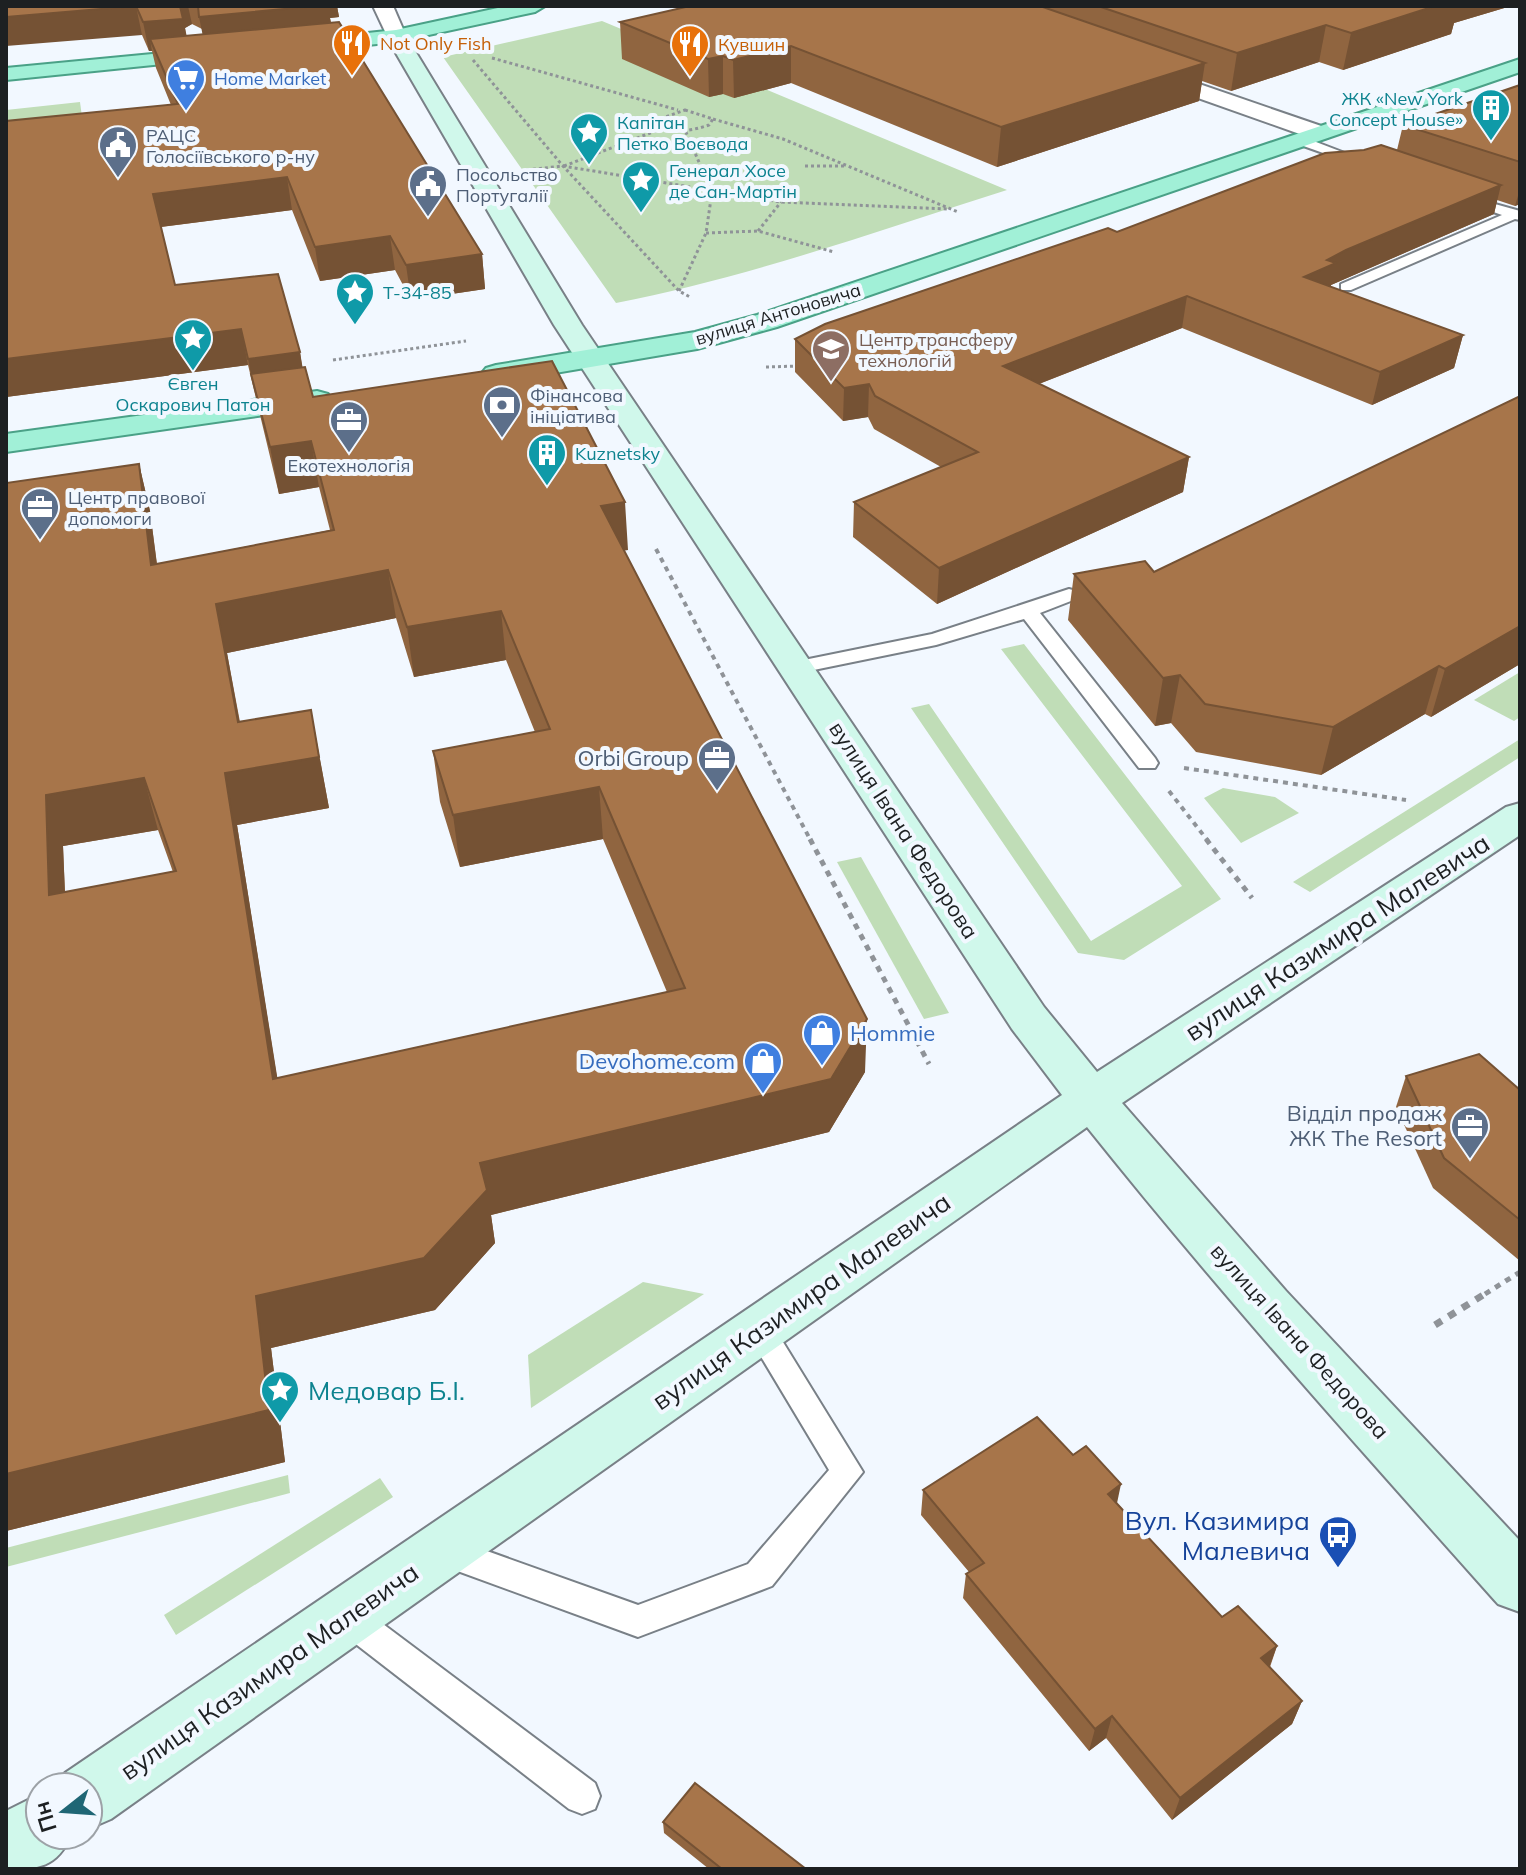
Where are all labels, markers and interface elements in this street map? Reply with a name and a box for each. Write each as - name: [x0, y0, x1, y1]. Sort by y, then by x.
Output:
- restaurant icon: Not Only Fish: [331, 22, 373, 77]
- restaurant icon: Кувшин: [669, 23, 711, 78]
- place label: Not Only Fish: [380, 32, 492, 55]
- place label: Кувшин: [718, 33, 785, 56]
- supermarket icon: Home Market: [165, 57, 207, 112]
- place label: Home Market: [214, 67, 326, 90]
- place label: ЖК «New York Concept House»: [1329, 87, 1464, 131]
- building icon: ЖК «New York Concept House»: [1470, 87, 1512, 142]
- place icon: Капітан Петко Воєвода: [568, 111, 610, 166]
- place label: Капітан Петко Воєвода: [617, 111, 748, 155]
- public building icon: РАЦС Голосіївського р-ну: [97, 124, 139, 179]
- place label: РАЦС Голосіївського р-ну: [146, 124, 315, 168]
- place icon: Генерал Хосе де Сан-Мартін: [620, 159, 662, 214]
- place label: Генерал Хосе де Сан-Мартін: [669, 159, 797, 203]
- public building icon: Посольство Португалії: [407, 163, 449, 218]
- place label: Посольство Португалії: [456, 163, 558, 207]
- place icon: Т-34-85: [334, 271, 376, 326]
- street label: вулиця Антоновича: [692, 278, 864, 350]
- place label: Т-34-85: [383, 281, 452, 304]
- place icon: Євген Оскарович Патон: [172, 317, 214, 372]
- school or university icon: Центр трансферу технологій: [810, 328, 852, 383]
- place label: Центр трансферу технологій: [859, 328, 1014, 372]
- place label: Євген Оскарович Патон: [116, 372, 270, 416]
- bank icon: Фінансова ініціатива: [481, 384, 523, 439]
- place label: Фінансова ініціатива: [530, 384, 623, 428]
- office icon: Екотехнологія: [328, 399, 370, 454]
- building icon: Kuznetsky: [526, 432, 568, 487]
- place label: Kuznetsky: [575, 442, 660, 465]
- place label: Екотехнологія: [288, 454, 410, 477]
- office icon: Центр правової допомоги: [19, 486, 61, 541]
- place label: Центр правової допомоги: [68, 486, 206, 530]
- street label: вулиця Івана Федорова: [823, 716, 985, 944]
- office icon: Orbi Group: [696, 737, 738, 792]
- place label: Orbi Group: [577, 744, 689, 772]
- street label: вулиця Казимира Малевича: [1178, 826, 1496, 1048]
- shop icon: Hommie: [801, 1012, 843, 1067]
- place label: Hommie: [850, 1019, 935, 1047]
- shop icon: Devohome.com: [742, 1040, 784, 1095]
- place label: Devohome.com: [579, 1047, 735, 1075]
- place label: Відділ продаж ЖК The Resort: [1287, 1099, 1442, 1152]
- office icon: Відділ продаж ЖК The Resort: [1449, 1105, 1491, 1160]
- street label: вулиця Казимира Малевича: [645, 1185, 957, 1417]
- street label: вулиця Івана Федорова: [1205, 1237, 1395, 1445]
- place icon: Медовар Б.І.: [259, 1369, 301, 1424]
- place label: Медовар Б.І.: [308, 1374, 465, 1407]
- place label: Вул. Казимира Малевича: [1125, 1504, 1310, 1567]
- bus stop icon: Вул. Казимира Малевича: [1317, 1514, 1359, 1569]
- street label: вулиця Казимира Малевича: [113, 1555, 425, 1787]
- north arrow: [24, 1771, 104, 1851]
- text: Пн: [27, 1798, 63, 1836]

